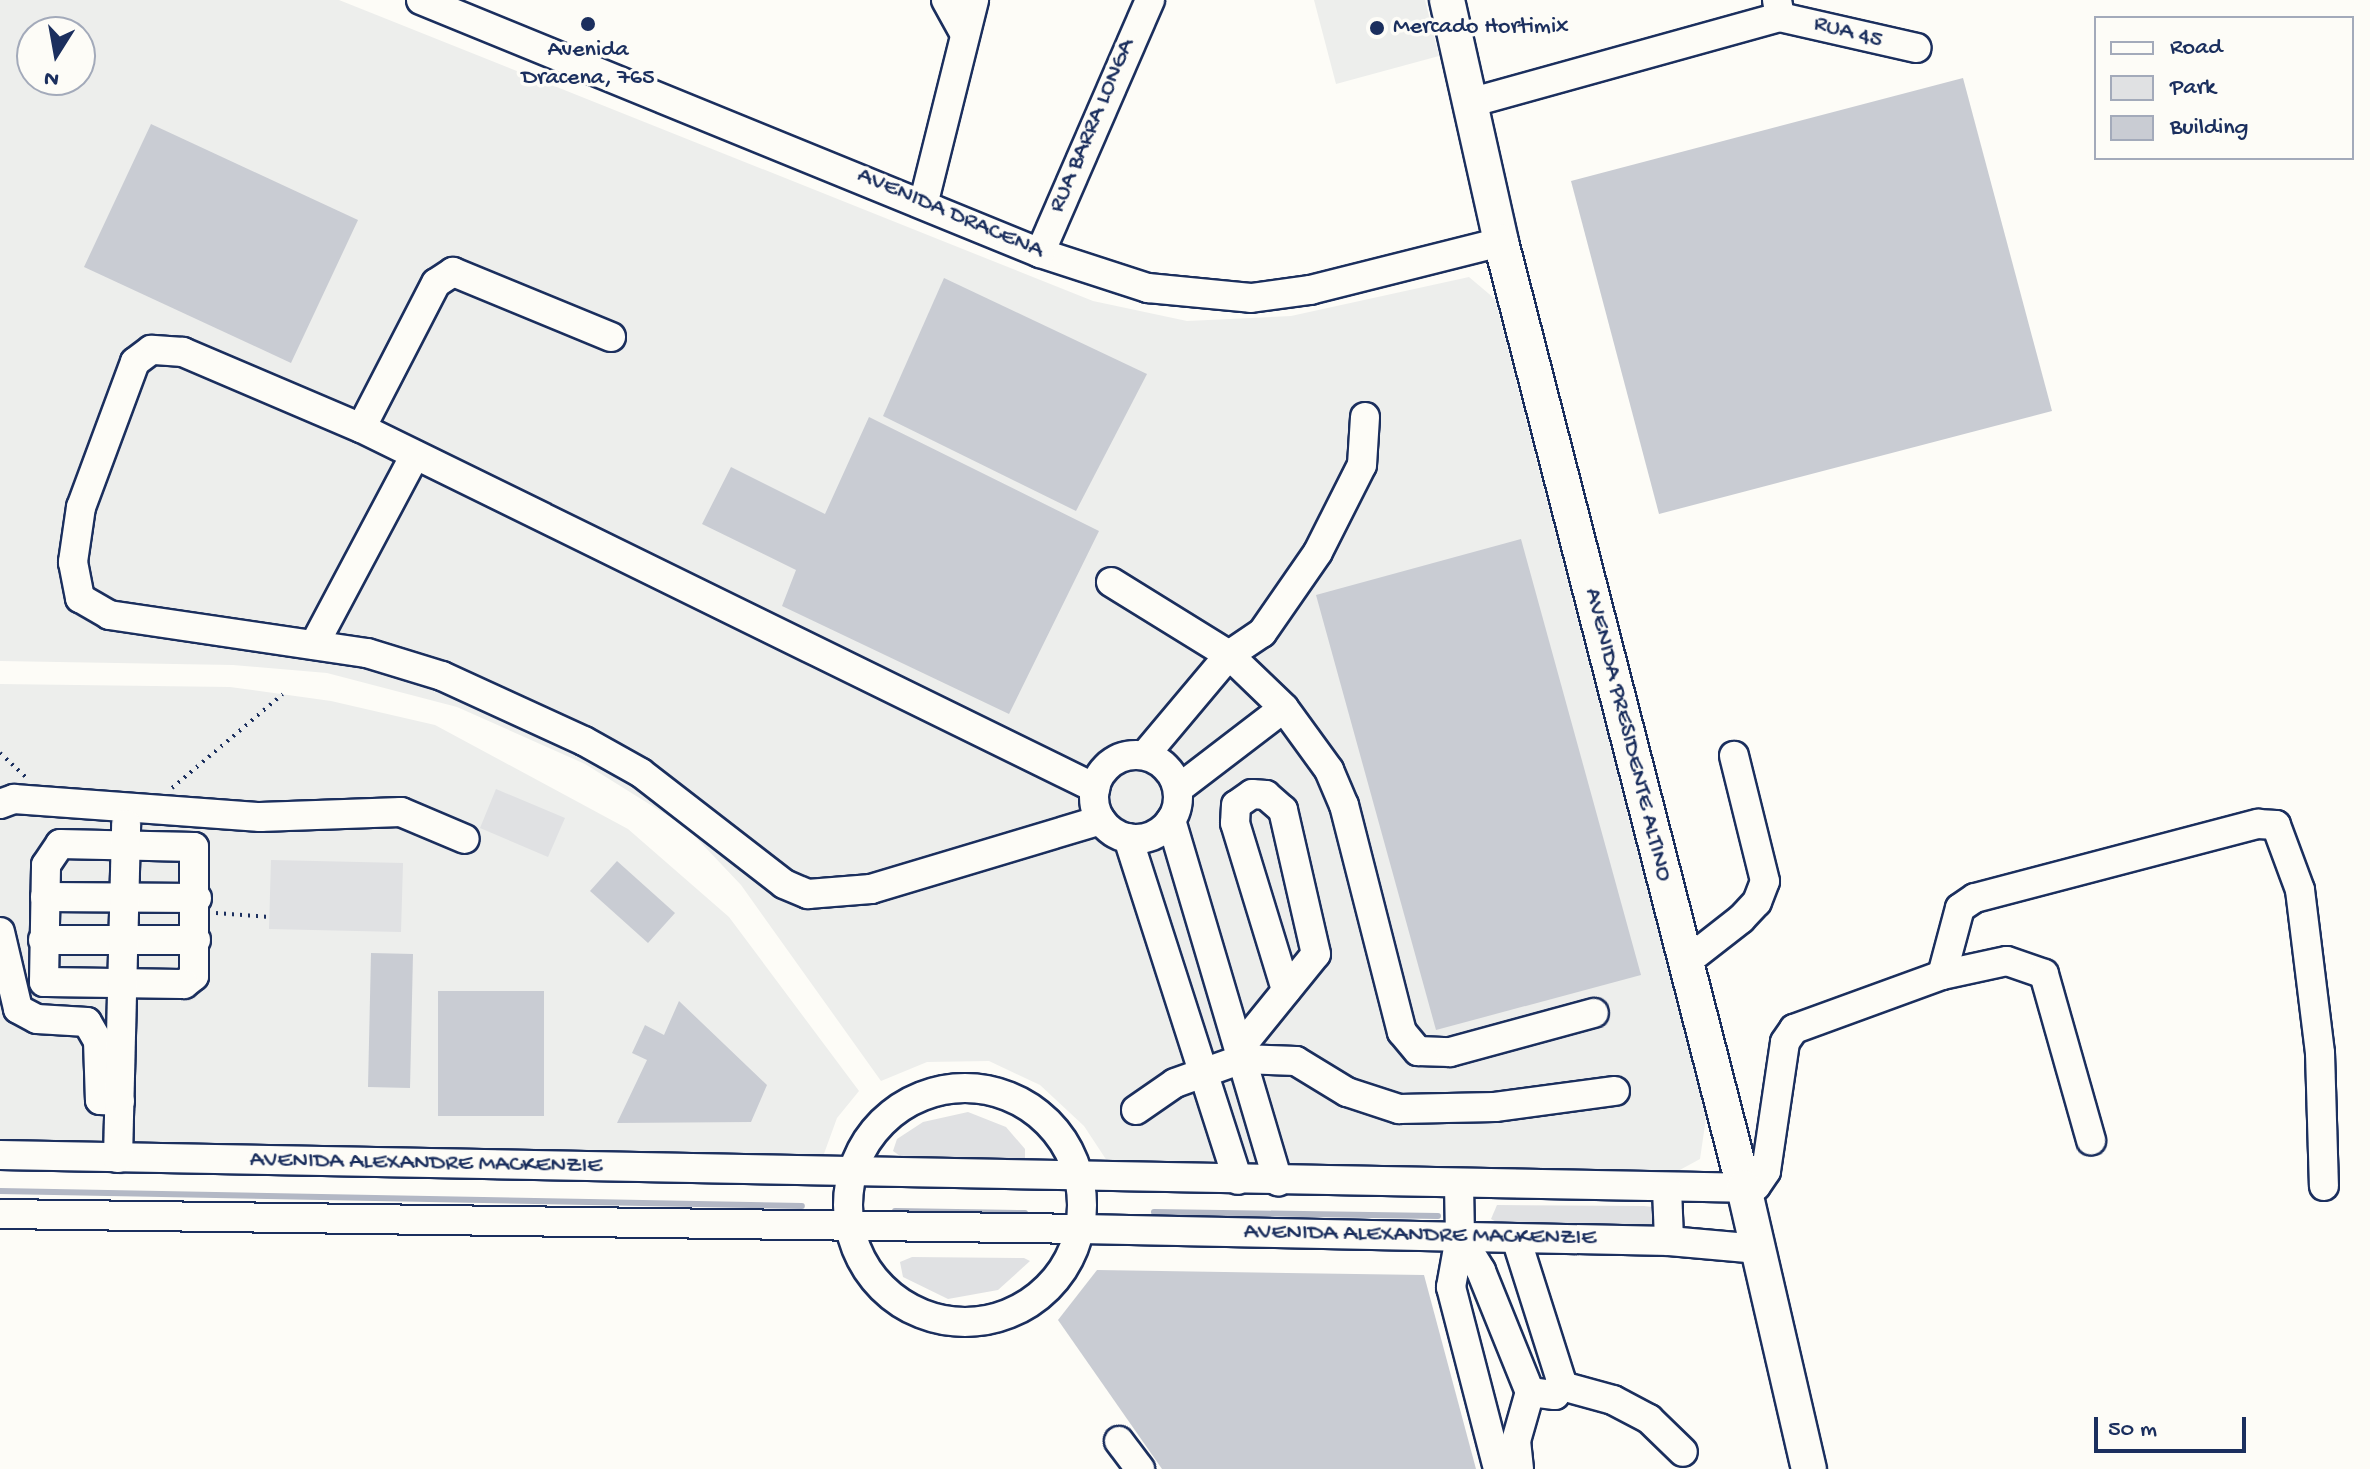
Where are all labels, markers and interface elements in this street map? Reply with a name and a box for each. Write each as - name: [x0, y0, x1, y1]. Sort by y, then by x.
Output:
- street label: RUA 45: [1810, 10, 1886, 56]
- place label: Mercado Hortimix: [1393, 14, 1569, 42]
- marker: Avenida Dracena, 765: [579, 15, 597, 33]
- north arrow: [16, 16, 96, 96]
- legend: [2094, 16, 2354, 160]
- marker: Mercado Hortimix: [1368, 19, 1386, 37]
- text: Road: [2170, 34, 2222, 63]
- street label: RUA BARRA LONGA: [1043, 35, 1143, 217]
- place label: Avenida Dracena, 765: [521, 37, 655, 93]
- text: N: [42, 63, 61, 92]
- text: Park: [2170, 74, 2216, 103]
- text: Building: [2170, 114, 2248, 143]
- street label: AVENIDA DRACENA: [853, 162, 1047, 266]
- street label: AVENIDA PRESIDENTE ALTINO: [1577, 585, 1677, 885]
- street label: AVENIDA ALEXANDRE MACKENZIE: [249, 1147, 603, 1181]
- street label: AVENIDA ALEXANDRE MACKENZIE: [1243, 1219, 1597, 1253]
- scale bar: [2098, 1401, 2250, 1451]
- text: 50 m: [2108, 1416, 2157, 1445]

